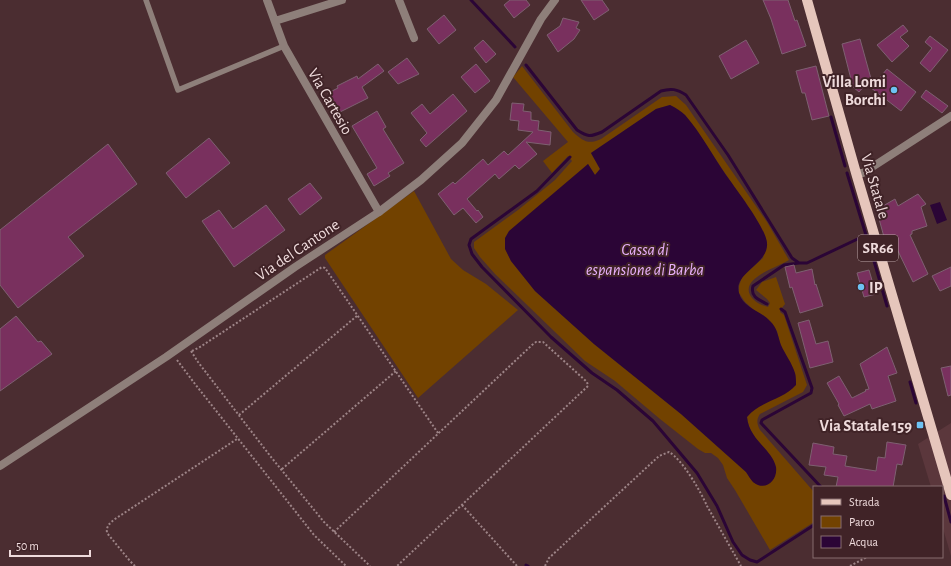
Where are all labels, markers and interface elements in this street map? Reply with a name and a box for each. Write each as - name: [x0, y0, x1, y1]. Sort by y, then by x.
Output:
- street label: Via Cartesio: [305, 66, 356, 137]
- place label: Villa Lomi Borchi: [822, 74, 886, 108]
- marker: Villa Lomi Borchi: [889, 85, 899, 95]
- street label: Via Statale: [858, 152, 892, 221]
- street label: Via del Cantone: [253, 216, 342, 284]
- road number: SR66: [858, 235, 898, 261]
- water label: Cassa di espansione di Barba: [586, 241, 704, 279]
- place label: IP: [869, 280, 883, 296]
- marker: IP: [856, 282, 866, 292]
- place label: Via Statale 159: [820, 418, 912, 434]
- marker: Via Statale 159: [915, 420, 925, 430]
- legend: [813, 486, 943, 558]
- text: Strada: [849, 496, 880, 508]
- text: Parco: [849, 516, 875, 528]
- scale bar: [10, 532, 90, 558]
- text: Acqua: [849, 536, 879, 548]
- text: 50 m: [16, 540, 39, 552]

